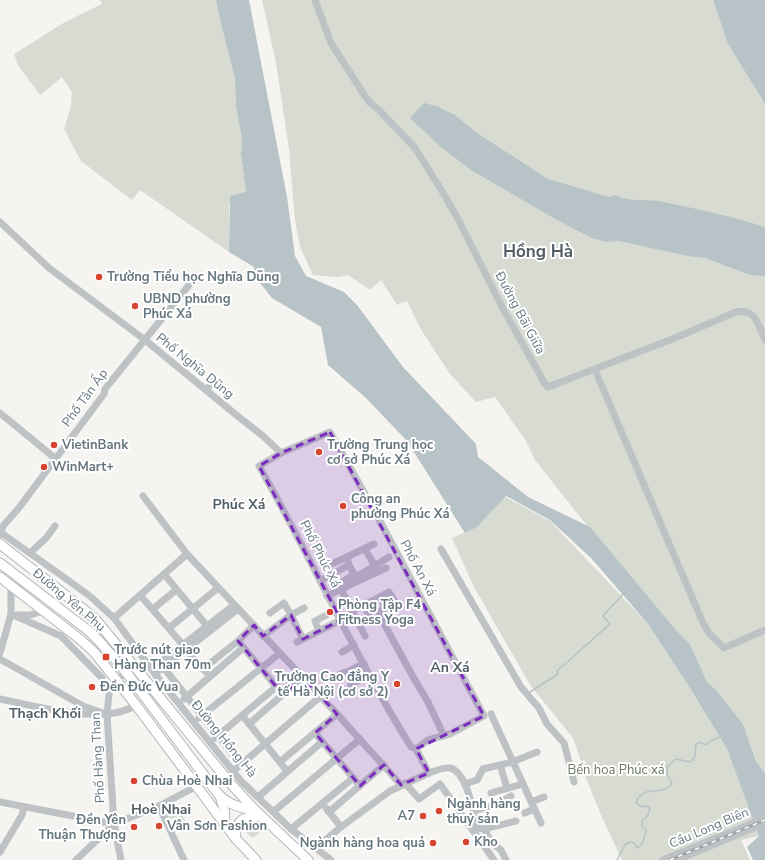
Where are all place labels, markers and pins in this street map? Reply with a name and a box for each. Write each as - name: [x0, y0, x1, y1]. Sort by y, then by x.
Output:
- place label: Trường Tiểu học Nghĩa Dũng: [107, 268, 279, 286]
- marker: Trường Tiểu học Nghĩa Dũng: [94, 272, 104, 282]
- place label: UBND phường Phúc Xá: [143, 290, 231, 323]
- marker: UBND phường Phúc Xá: [130, 301, 140, 311]
- place label: VietinBank: [61, 436, 129, 454]
- place label: Trường Trung học cơ sở Phúc Xá: [327, 436, 433, 469]
- marker: VietinBank: [49, 440, 59, 450]
- marker: Trường Trung học cơ sở Phúc Xá: [314, 447, 324, 457]
- place label: WinMart+: [52, 458, 114, 476]
- marker: WinMart+: [39, 462, 49, 472]
- place label: Công an phường Phúc Xá: [351, 490, 450, 523]
- marker: Công an phường Phúc Xá: [338, 501, 348, 511]
- place label: Phòng Tập F4 Fitness Yoga: [338, 596, 421, 629]
- marker: Phòng Tập F4 Fitness Yoga: [325, 607, 335, 617]
- place label: Trước nút giao Hàng Than 70m: [114, 641, 211, 674]
- marker: Trước nút giao Hàng Than 70m: [101, 652, 111, 662]
- place label: Trường Cao đẳng Y tế Hà Nội (cơ sở 2): [274, 668, 390, 701]
- place label: Đền Đức Vua: [99, 678, 178, 696]
- marker: Trường Cao đẳng Y tế Hà Nội (cơ sở 2): [392, 679, 402, 689]
- marker: Đền Đức Vua: [87, 682, 97, 692]
- place label: Chùa Hoè Nhai: [142, 772, 232, 790]
- marker: Chùa Hoè Nhai: [129, 776, 139, 786]
- place label: Ngành hàng thuỷ sản: [447, 795, 521, 828]
- marker: Ngành hàng thuỷ sản: [434, 806, 444, 816]
- place label: A7: [398, 807, 415, 825]
- place label: Đền Yên Thuận Thượng: [38, 811, 126, 844]
- marker: A7: [418, 811, 428, 821]
- place label: Vân Sơn Fashion: [166, 817, 267, 835]
- marker: Vân Sơn Fashion: [154, 821, 164, 831]
- marker: Đền Yên Thuận Thượng: [129, 822, 139, 832]
- place label: Kho: [474, 833, 498, 851]
- place label: Ngành hàng hoa quả: [300, 834, 425, 852]
- marker: Kho: [461, 837, 471, 847]
- marker: Ngành hàng hoa quả: [428, 838, 438, 848]

